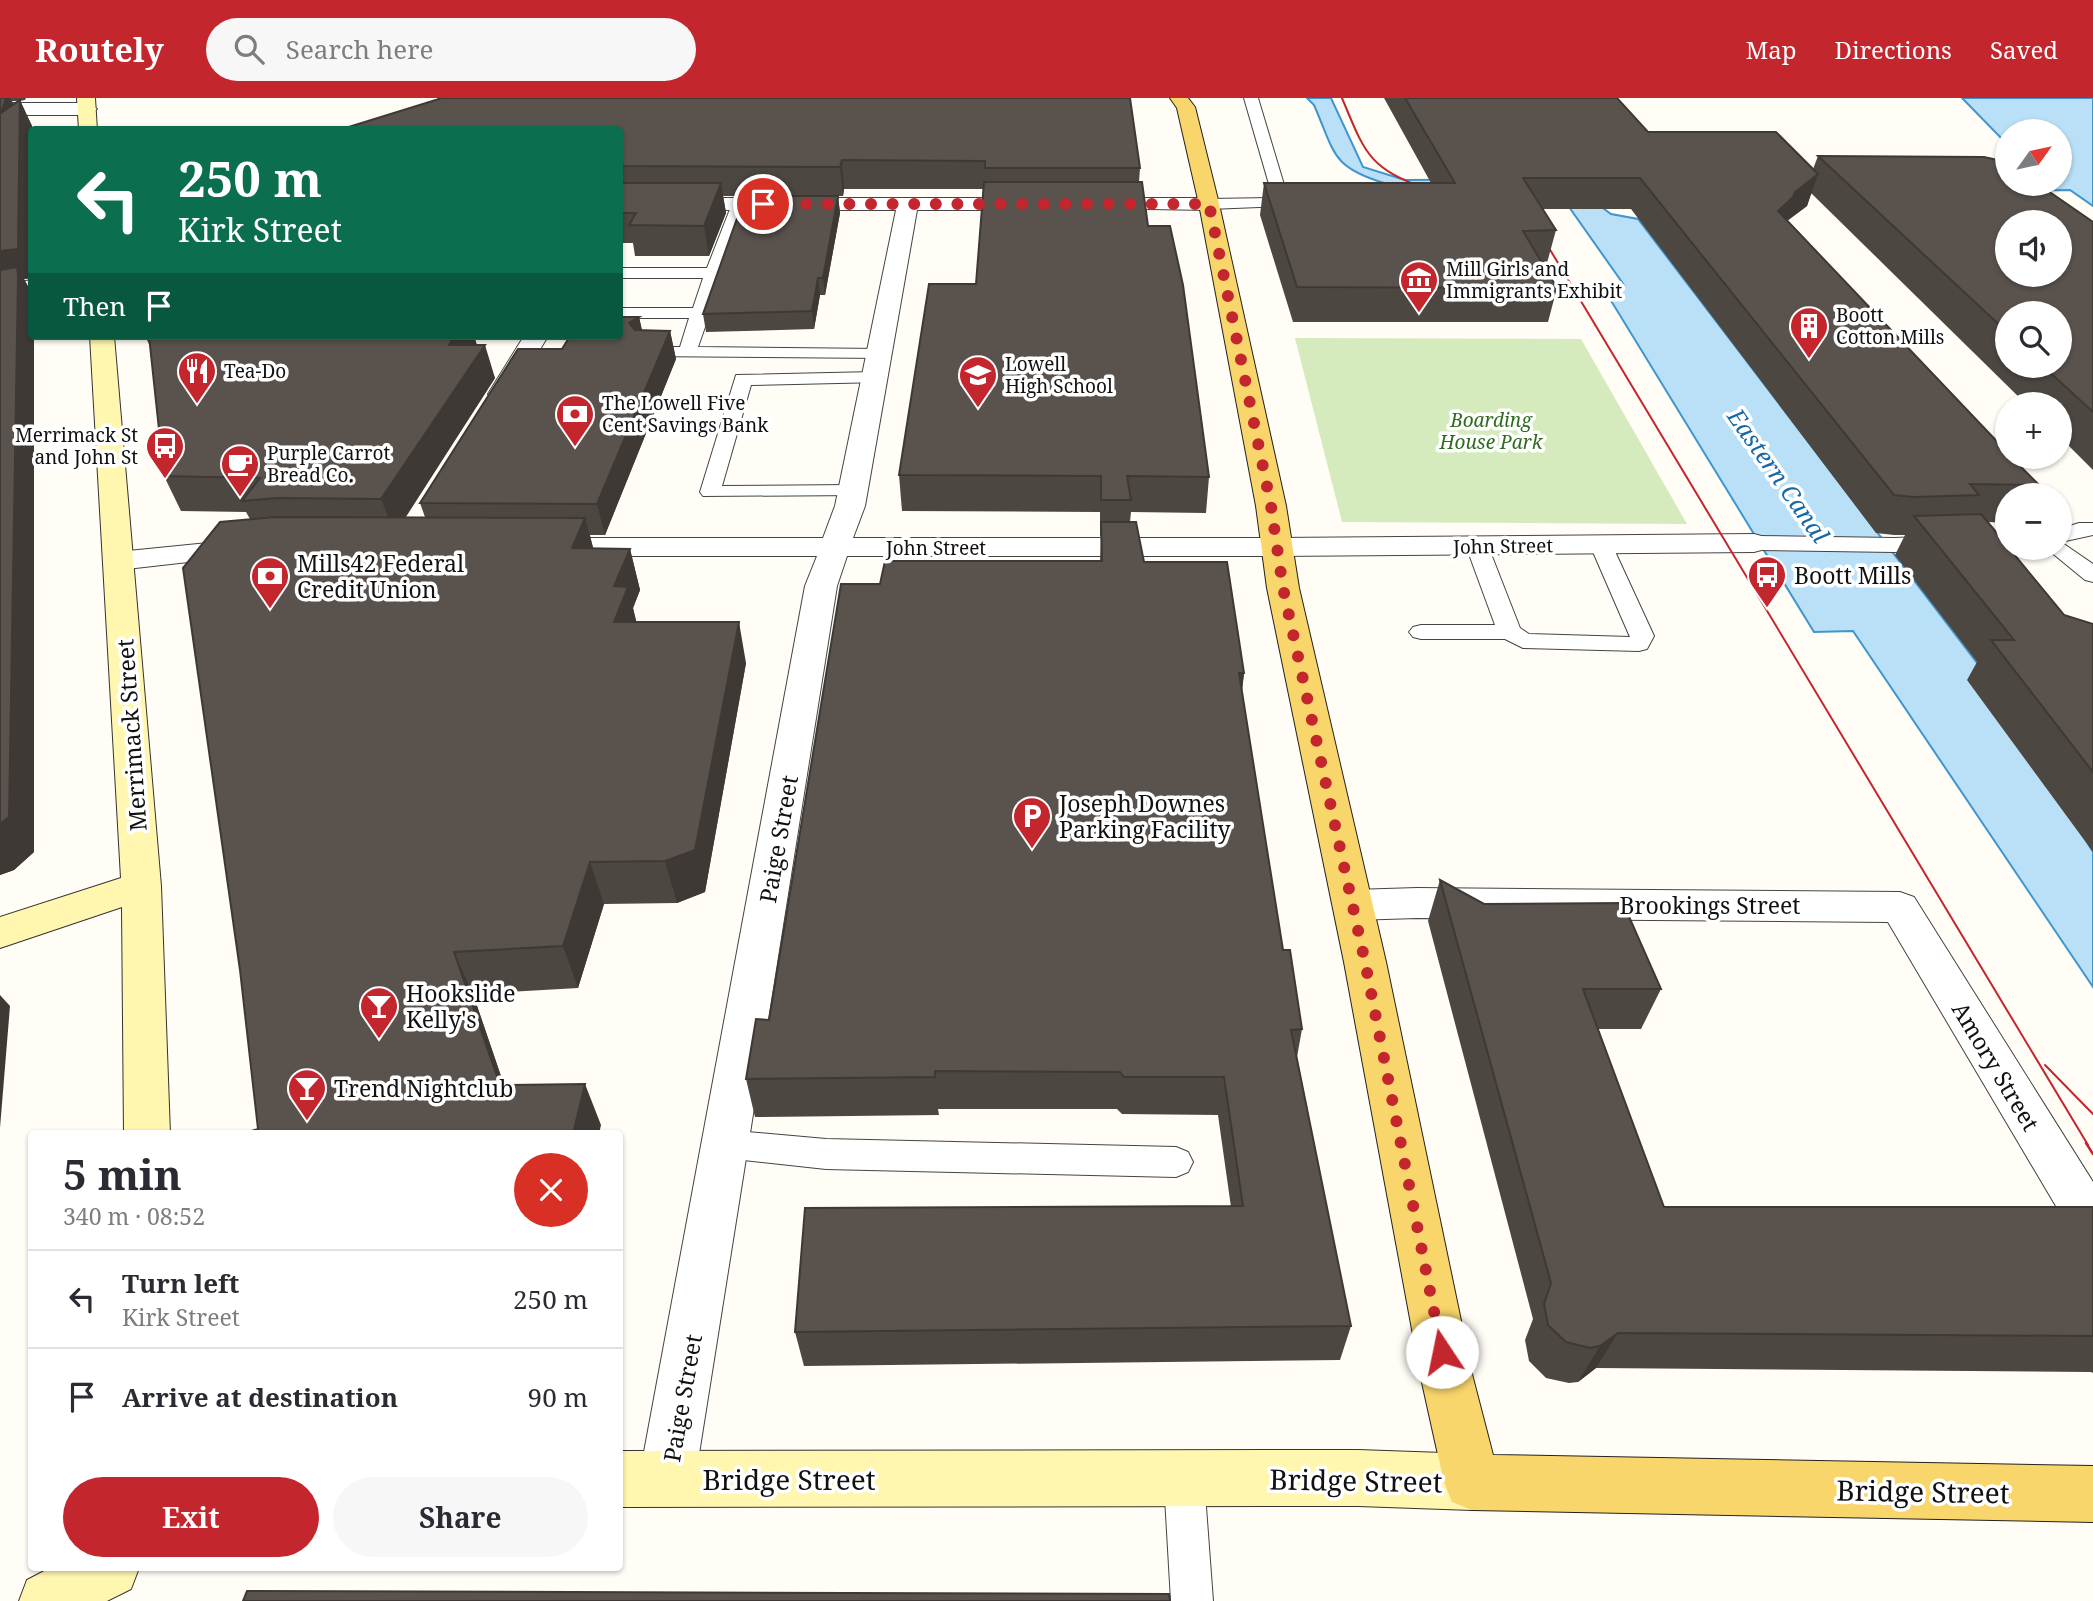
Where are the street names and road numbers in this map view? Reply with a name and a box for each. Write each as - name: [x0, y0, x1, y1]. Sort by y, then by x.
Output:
- street label: John Street: [1452, 532, 1554, 560]
- street label: John Street: [885, 535, 986, 561]
- street label: Merrimack Street: [108, 638, 154, 832]
- street label: Paige Street: [751, 773, 805, 905]
- street label: Brookings Street: [1620, 889, 1800, 921]
- street label: Amory Street: [1945, 996, 2047, 1136]
- street label: Paige Street: [655, 1332, 709, 1464]
- street label: Bridge Street: [1269, 1459, 1443, 1501]
- street label: Bridge Street: [702, 1460, 876, 1498]
- street label: Bridge Street: [1836, 1470, 2010, 1512]

